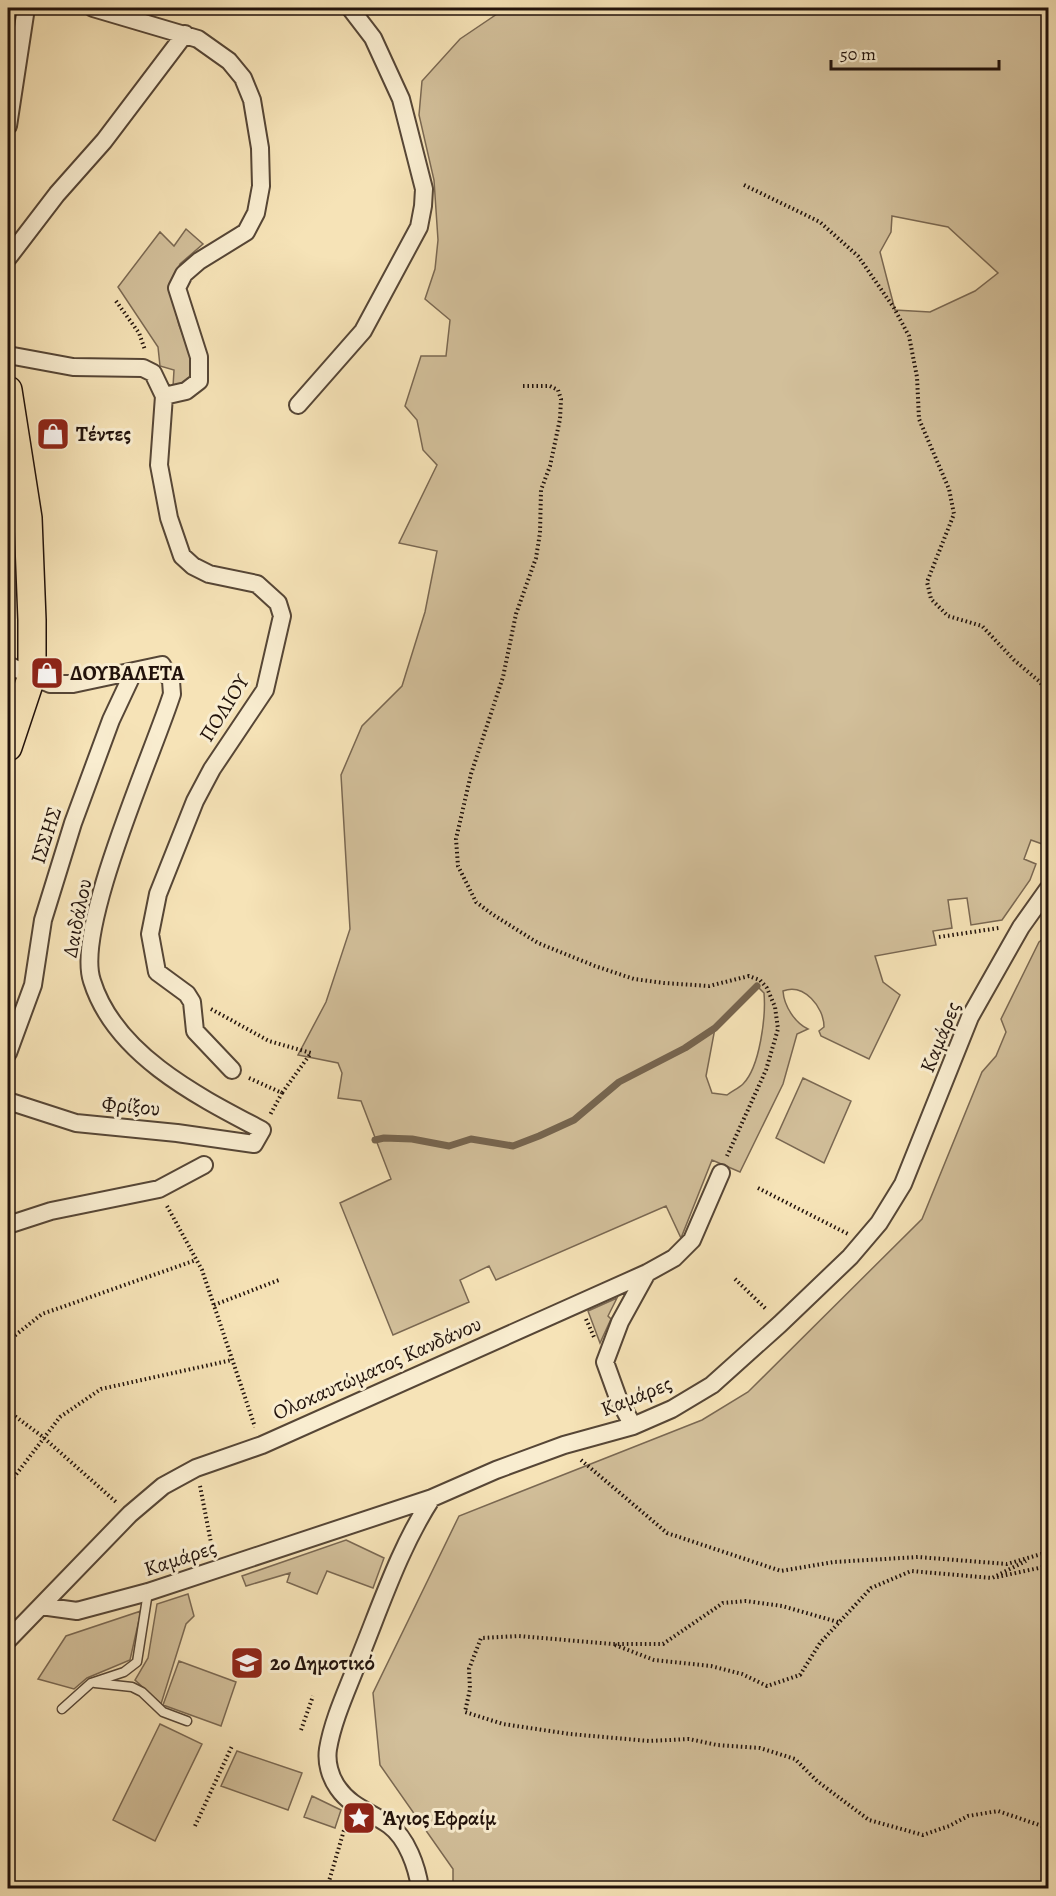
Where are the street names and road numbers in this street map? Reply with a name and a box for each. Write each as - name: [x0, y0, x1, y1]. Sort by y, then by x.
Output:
- street label: ΠΟΛΙΟΥ: [192, 668, 256, 747]
- street label: ΙΣΣΗΣ: [24, 803, 68, 867]
- street label: Δαιδάλου: [56, 876, 98, 960]
- street label: Καμάρες: [913, 997, 967, 1077]
- street label: Φρίξου: [101, 1089, 161, 1123]
- street label: Ολοκαυτώματος Κανδάνου: [268, 1309, 486, 1427]
- street label: Καμάρες: [596, 1369, 676, 1423]
- street label: Καμάρες: [140, 1533, 220, 1583]

